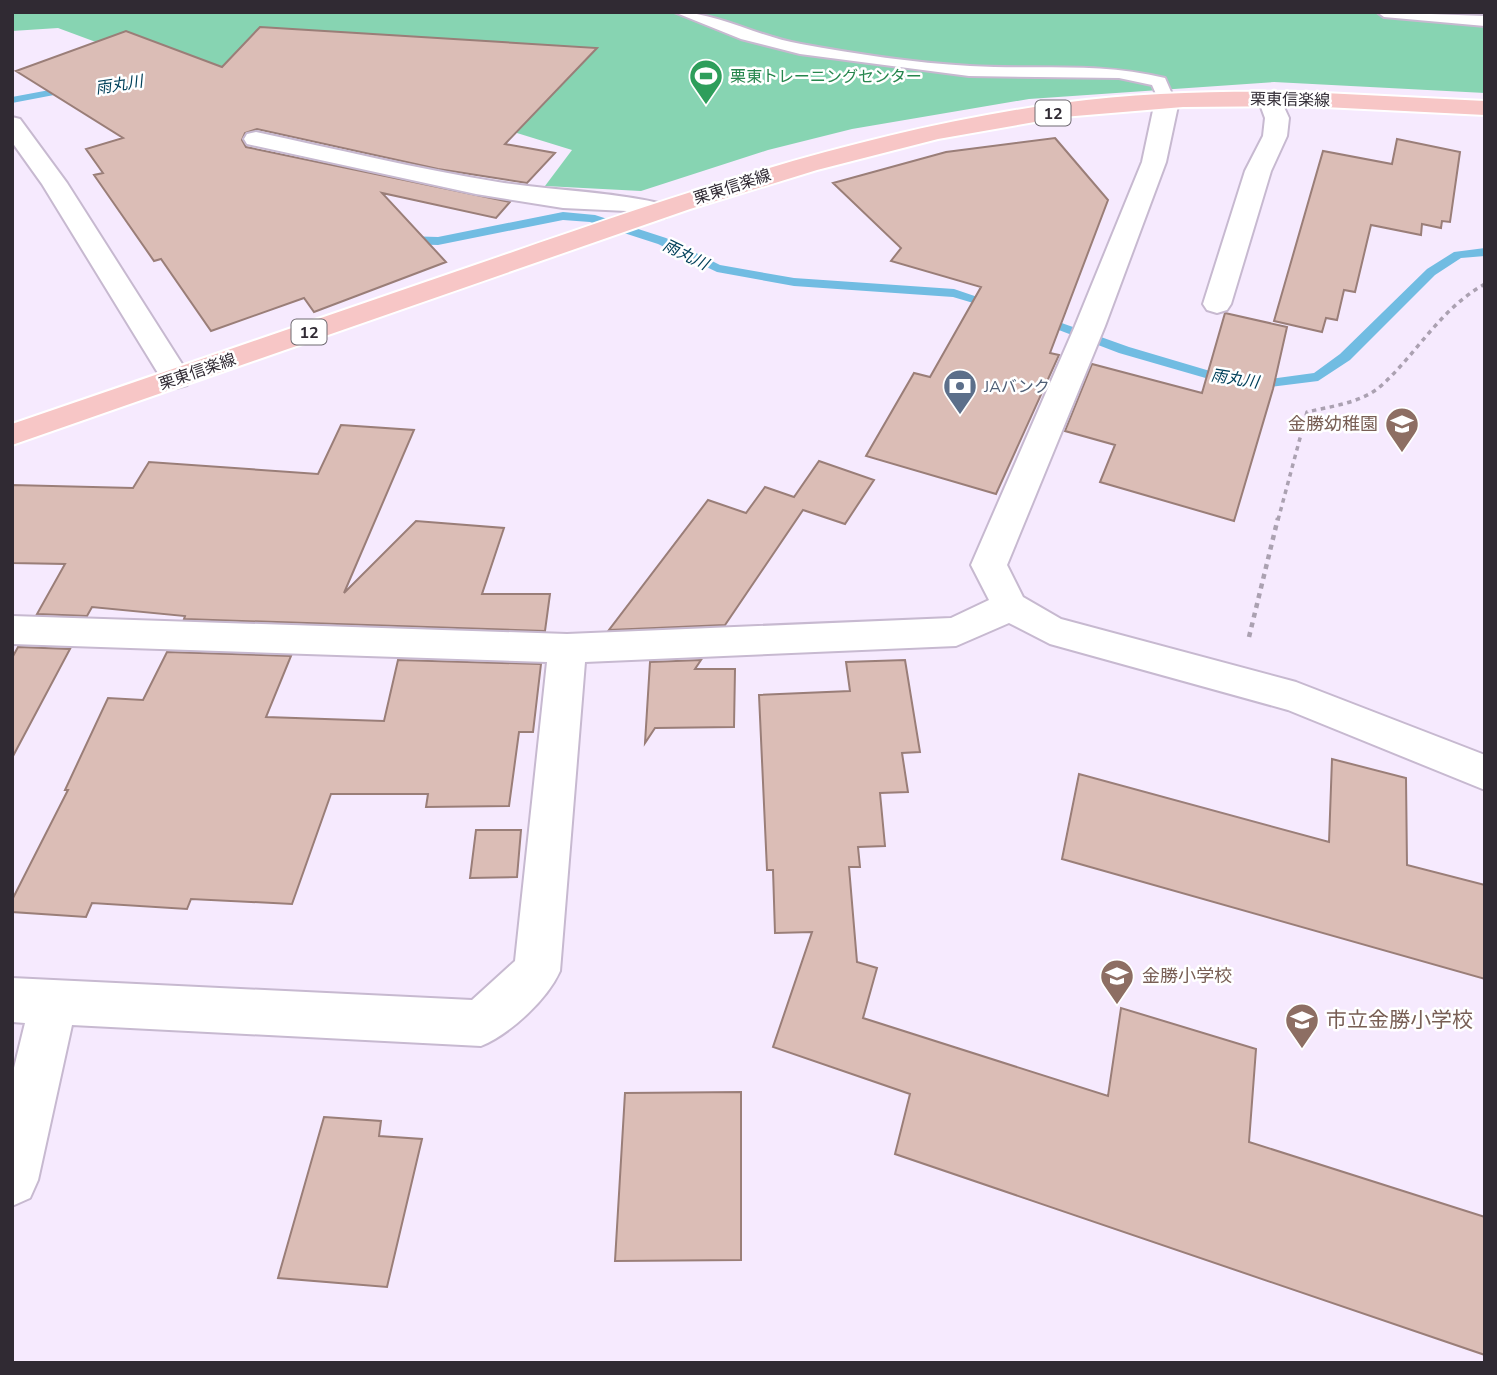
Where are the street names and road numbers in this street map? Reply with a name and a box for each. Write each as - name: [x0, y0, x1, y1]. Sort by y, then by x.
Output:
- street label: 栗東信楽線: [1250, 88, 1330, 112]
- road number: 12: [1036, 100, 1070, 125]
- street label: 栗東信楽線: [691, 164, 774, 210]
- road number: 12: [292, 320, 326, 344]
- street label: 栗東信楽線: [156, 349, 239, 395]

